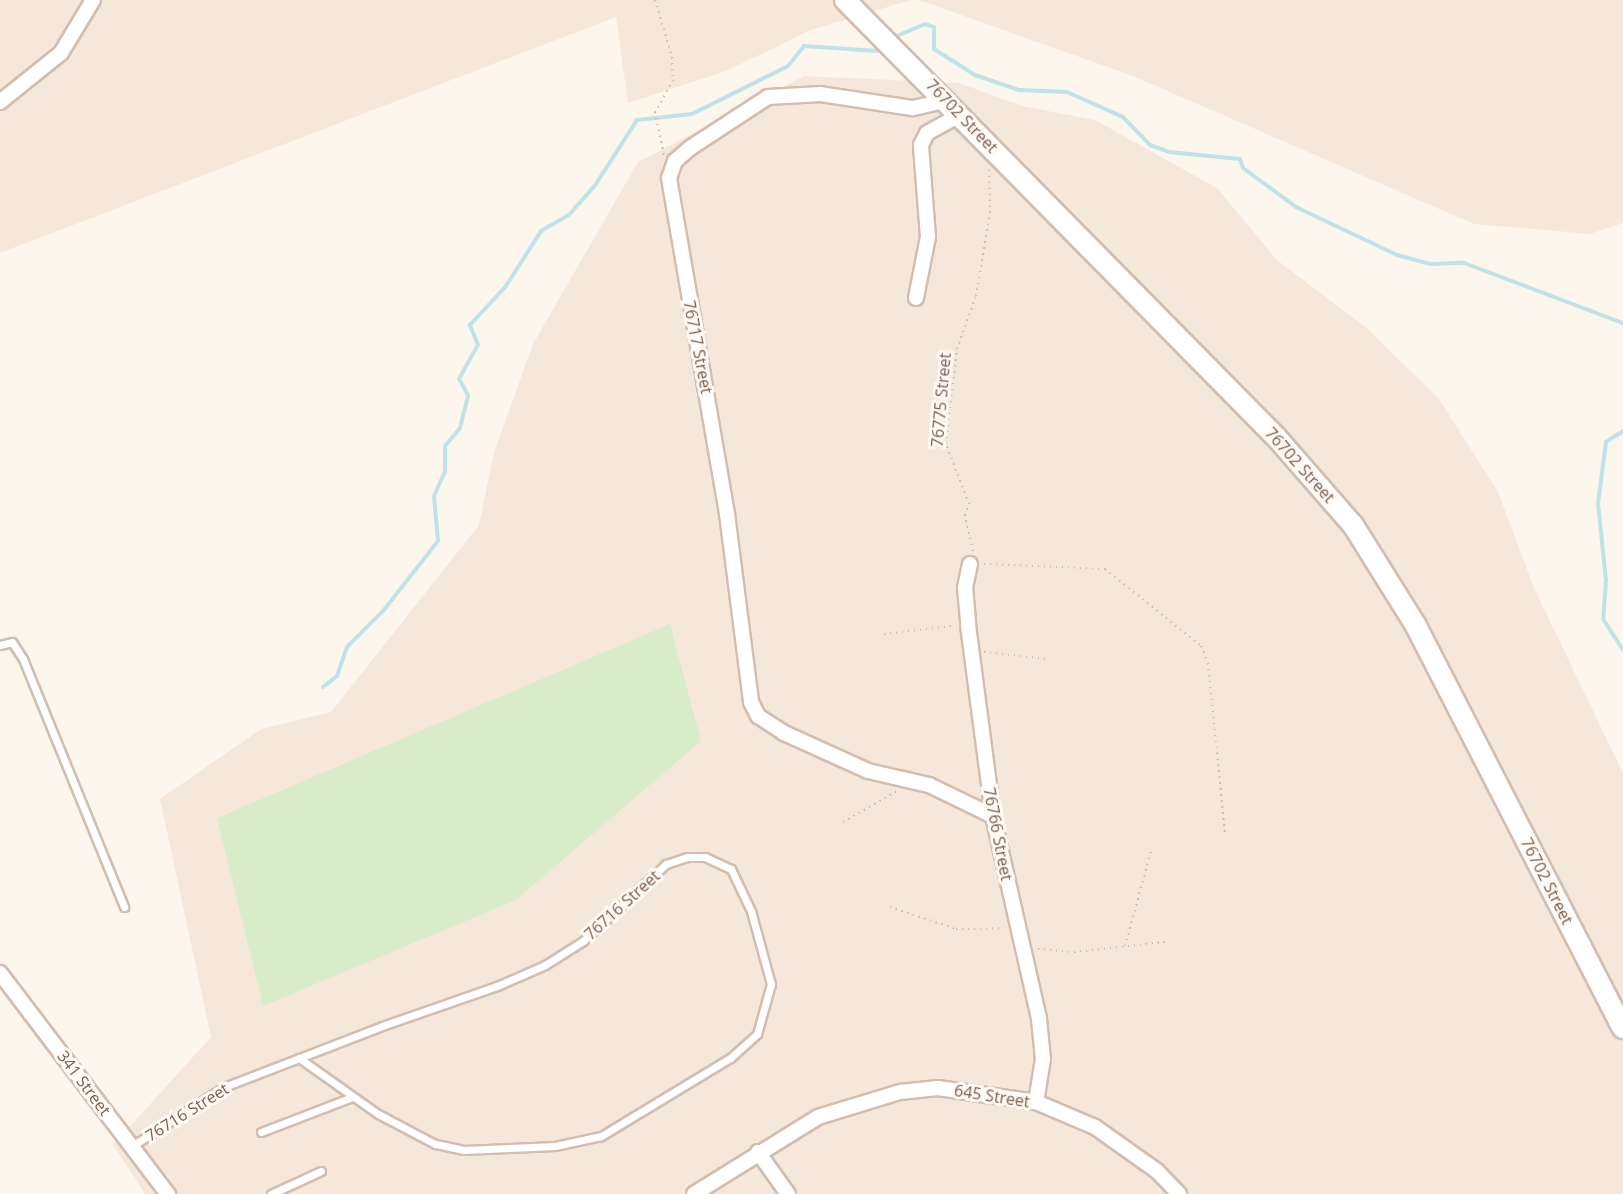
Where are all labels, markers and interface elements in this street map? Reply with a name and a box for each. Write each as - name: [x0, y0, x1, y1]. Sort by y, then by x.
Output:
- street label: 76702 Street: [922, 75, 1002, 157]
- street label: 76717 Street: [680, 299, 716, 395]
- street label: 76775 Street: [927, 352, 955, 448]
- street label: 76702 Street: [1261, 423, 1339, 507]
- street label: 76766 Street: [980, 786, 1016, 882]
- street label: 76702 Street: [1517, 835, 1577, 927]
- street label: 76716 Street: [580, 866, 664, 944]
- street label: 341 Street: [53, 1047, 115, 1119]
- street label: 76716 Street: [142, 1079, 232, 1145]
- street label: 645 Street: [953, 1081, 1031, 1111]

